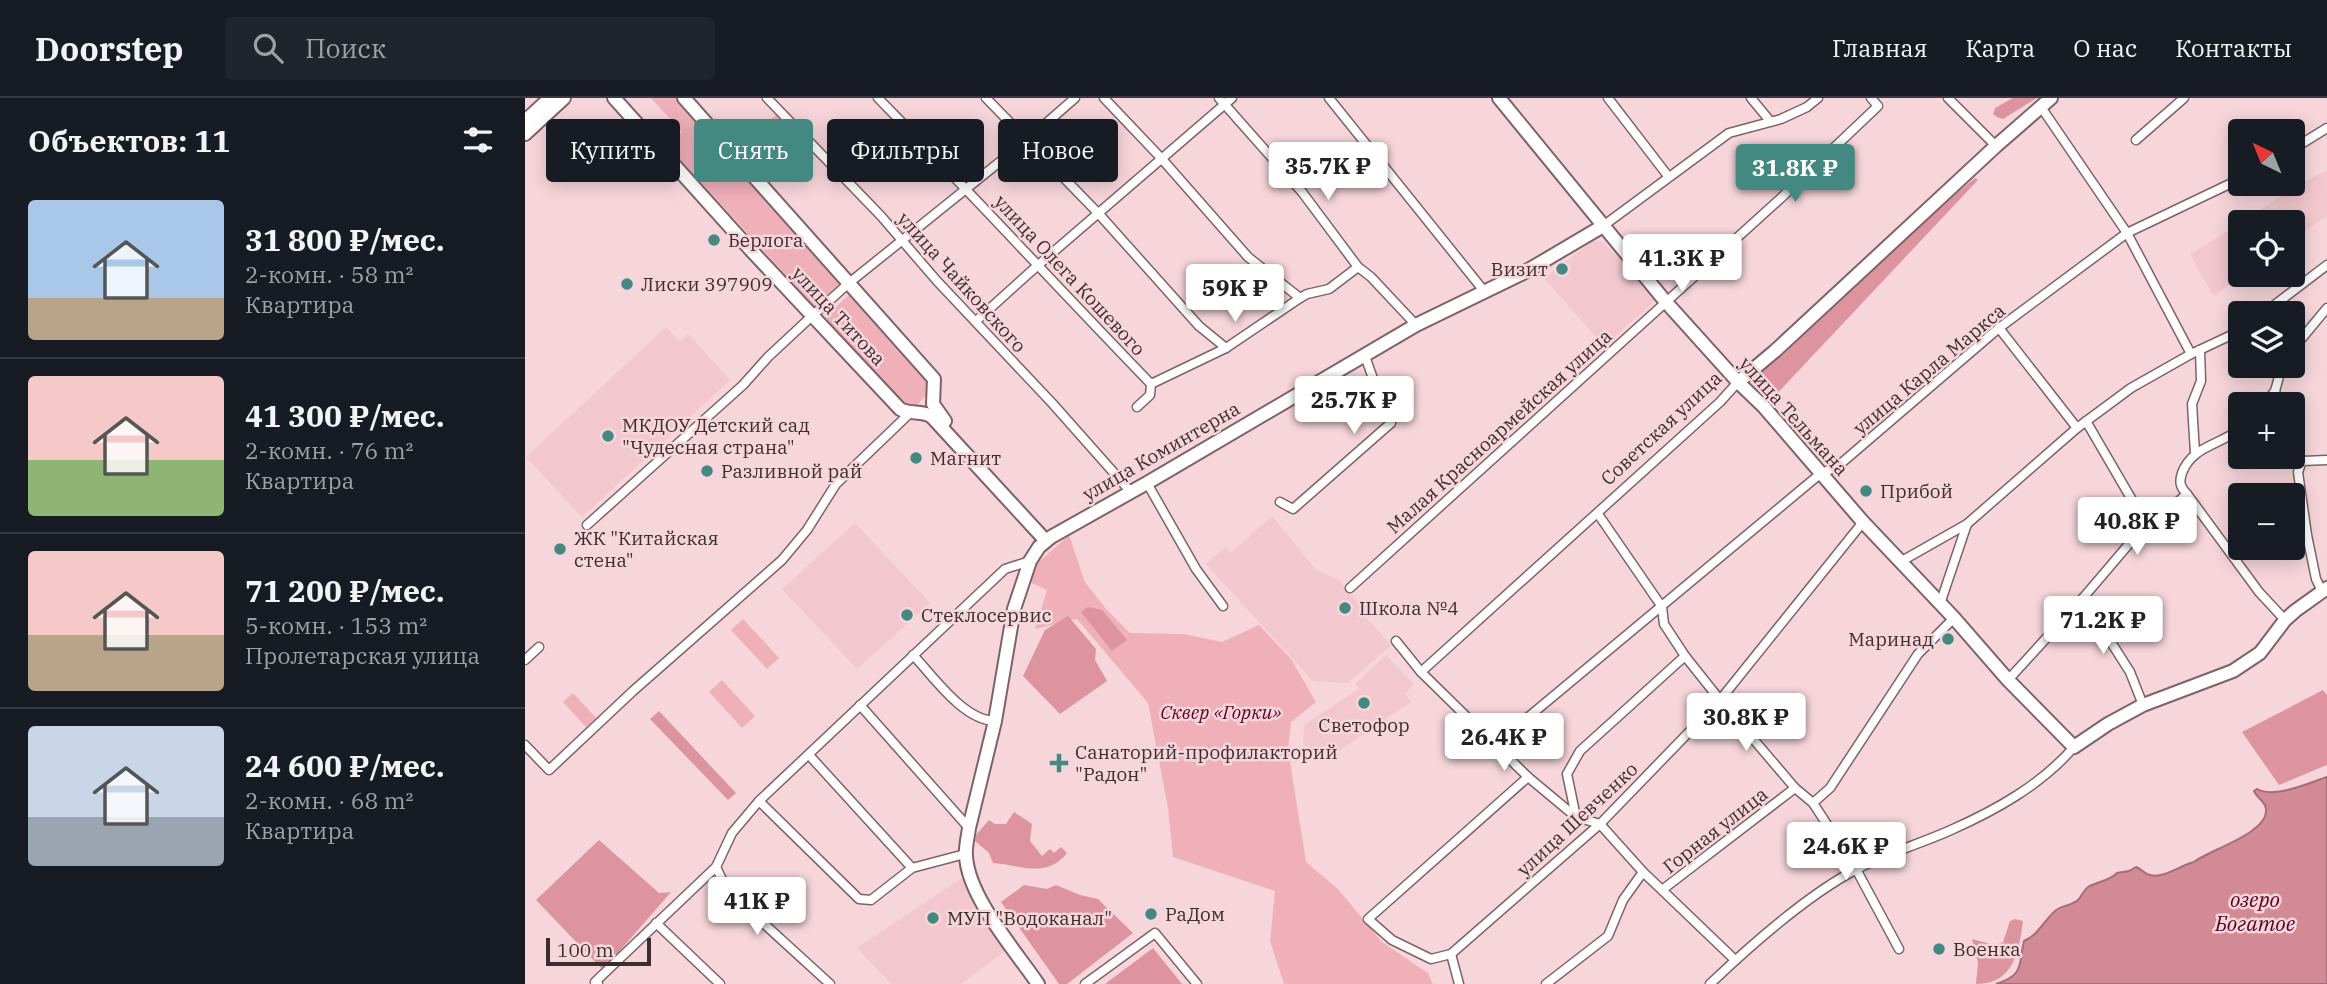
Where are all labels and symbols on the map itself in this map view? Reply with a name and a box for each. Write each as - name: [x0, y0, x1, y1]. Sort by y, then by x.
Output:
- north arrow: [2228, 119, 2305, 196]
- pin: 35.7K ₽: [1263, 142, 1393, 202]
- pin: 31.8K ₽: [1730, 144, 1860, 204]
- street label: улица Олега Кошевого: [989, 190, 1151, 360]
- street label: улица Чайковского: [893, 207, 1031, 357]
- place label: Берлога: [728, 228, 804, 252]
- marker: Берлога: [706, 232, 722, 248]
- pin: 41.3K ₽: [1617, 234, 1747, 294]
- place label: Визит: [1491, 257, 1548, 281]
- street label: улица Титова: [787, 261, 891, 371]
- marker: Визит: [1554, 261, 1570, 277]
- pin: 59K ₽: [1186, 264, 1284, 324]
- place label: Лиски 397909: [641, 272, 773, 296]
- marker: Лиски 397909: [619, 276, 635, 292]
- street label: улица Карла Маркса: [1848, 298, 2010, 440]
- street label: Малая Красноармейская улица: [1382, 324, 1616, 538]
- street label: улица Тельмана: [1734, 352, 1854, 480]
- street label: Советская улица: [1596, 366, 1726, 490]
- pin: 25.7K ₽: [1289, 376, 1419, 436]
- street label: улица Коминтерна: [1078, 396, 1244, 506]
- place label: МКДОУ Детский сад "Чудесная страна": [622, 413, 810, 459]
- marker: МКДОУ Детский сад "Чудесная страна": [600, 428, 616, 444]
- place label: Магнит: [930, 446, 1001, 470]
- marker: Магнит: [908, 450, 924, 466]
- place label: Разливной рай: [721, 459, 862, 483]
- marker: Разливной рай: [699, 463, 715, 479]
- place label: Прибой: [1880, 479, 1953, 503]
- marker: Прибой: [1858, 483, 1874, 499]
- pin: 40.8K ₽: [2072, 498, 2202, 557]
- place label: ЖК "Китайская стена": [574, 526, 719, 572]
- marker: ЖК "Китайская стена": [552, 541, 568, 557]
- place label: Школа №4: [1359, 596, 1459, 620]
- pin: 71.2K ₽: [2038, 596, 2168, 656]
- marker: Школа №4: [1337, 600, 1353, 616]
- place label: Стеклосервис: [921, 603, 1052, 627]
- marker: Стеклосервис: [899, 607, 915, 623]
- place label: Маринад: [1848, 627, 1934, 651]
- marker: Маринад: [1940, 631, 1956, 647]
- pin: 30.8K ₽: [1681, 694, 1811, 753]
- marker: Светофор: [1356, 695, 1372, 711]
- park label: Сквер «Горки»: [1160, 700, 1282, 724]
- place label: Светофор: [1318, 713, 1410, 737]
- pin: 26.4K ₽: [1439, 714, 1569, 773]
- place label: Санаторий-профилакторий "Радон": [1075, 740, 1338, 786]
- marker: Санаторий-профилакторий "Радон": [1049, 753, 1069, 773]
- street label: улица Шевченко: [1512, 757, 1642, 881]
- street label: Горная улица: [1658, 782, 1772, 878]
- pin: 24.6K ₽: [1781, 822, 1911, 882]
- pin: 41K ₽: [708, 878, 806, 937]
- water label: озеро Богатое: [2214, 885, 2296, 937]
- place label: РаДом: [1165, 902, 1225, 926]
- place label: МУП "Водоканал": [947, 906, 1112, 930]
- marker: РаДом: [1143, 906, 1159, 922]
- marker: МУП "Водоканал": [925, 910, 941, 926]
- scale bar: [546, 935, 651, 967]
- place label: Военка: [1953, 937, 2021, 961]
- marker: Военка: [1931, 941, 1947, 957]

